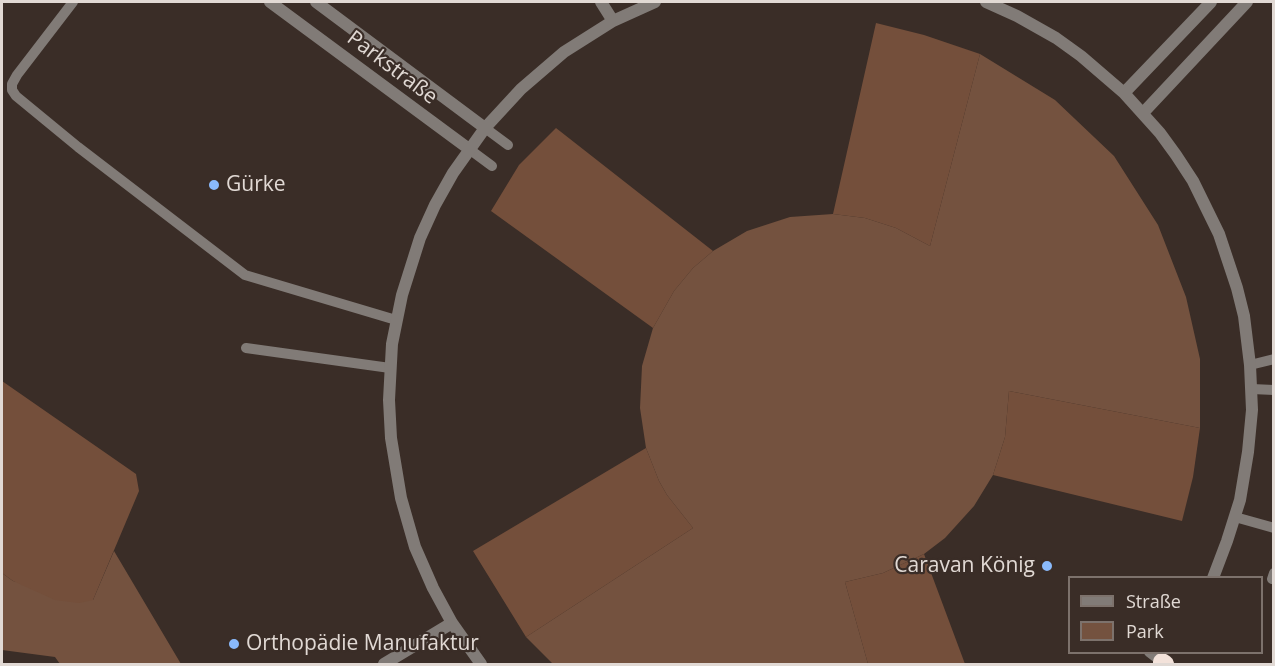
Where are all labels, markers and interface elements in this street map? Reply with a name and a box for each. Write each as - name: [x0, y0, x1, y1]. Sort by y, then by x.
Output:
- street label: Parkstraße: [342, 26, 442, 110]
- place label: Gürke: [226, 172, 286, 198]
- marker: Gürke: [207, 178, 221, 192]
- place label: Caravan König: [894, 553, 1035, 579]
- marker: Caravan König: [1040, 559, 1054, 573]
- legend: [1068, 576, 1263, 654]
- text: Straße: [1126, 589, 1181, 613]
- text: Park: [1126, 619, 1164, 643]
- place label: Orthopädie Manufaktur: [246, 631, 479, 657]
- marker: Orthopädie Manufaktur: [227, 637, 241, 651]

